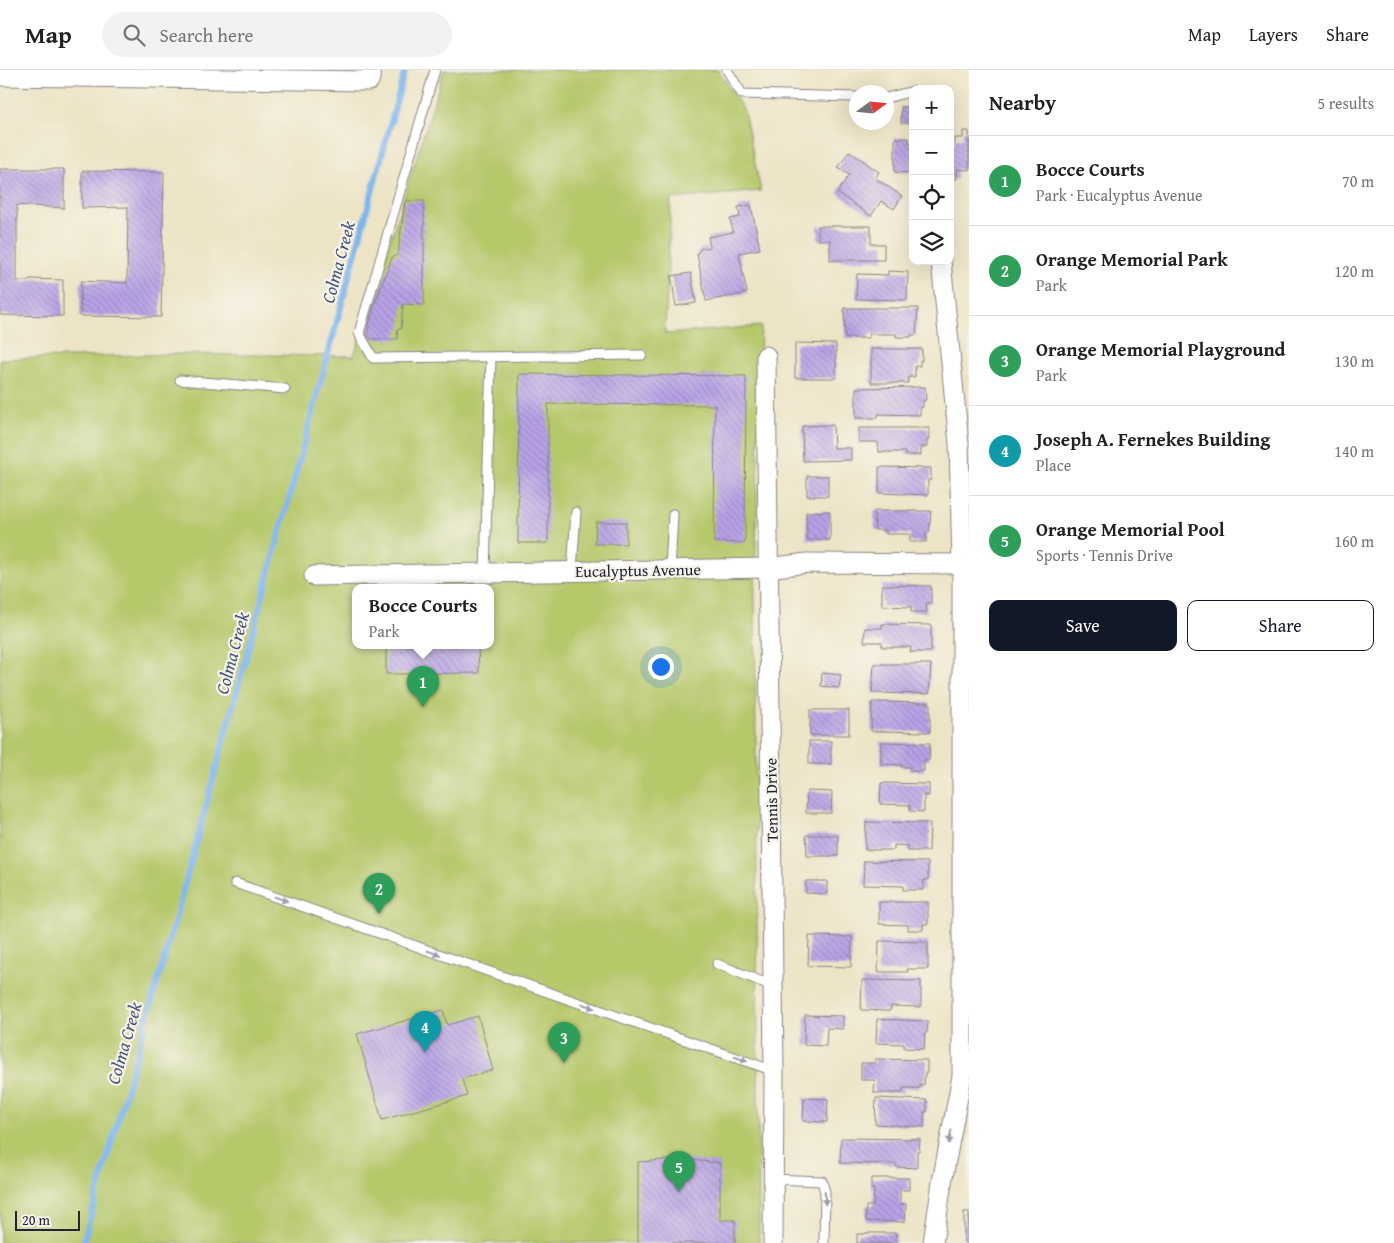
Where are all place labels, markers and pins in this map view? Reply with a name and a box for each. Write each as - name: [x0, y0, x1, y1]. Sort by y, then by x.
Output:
- pin: 1: [407, 666, 439, 707]
- pin: 2: [363, 873, 395, 914]
- pin: 4: [409, 1011, 441, 1052]
- pin: 3: [548, 1022, 580, 1063]
- pin: 5: [663, 1151, 695, 1192]

